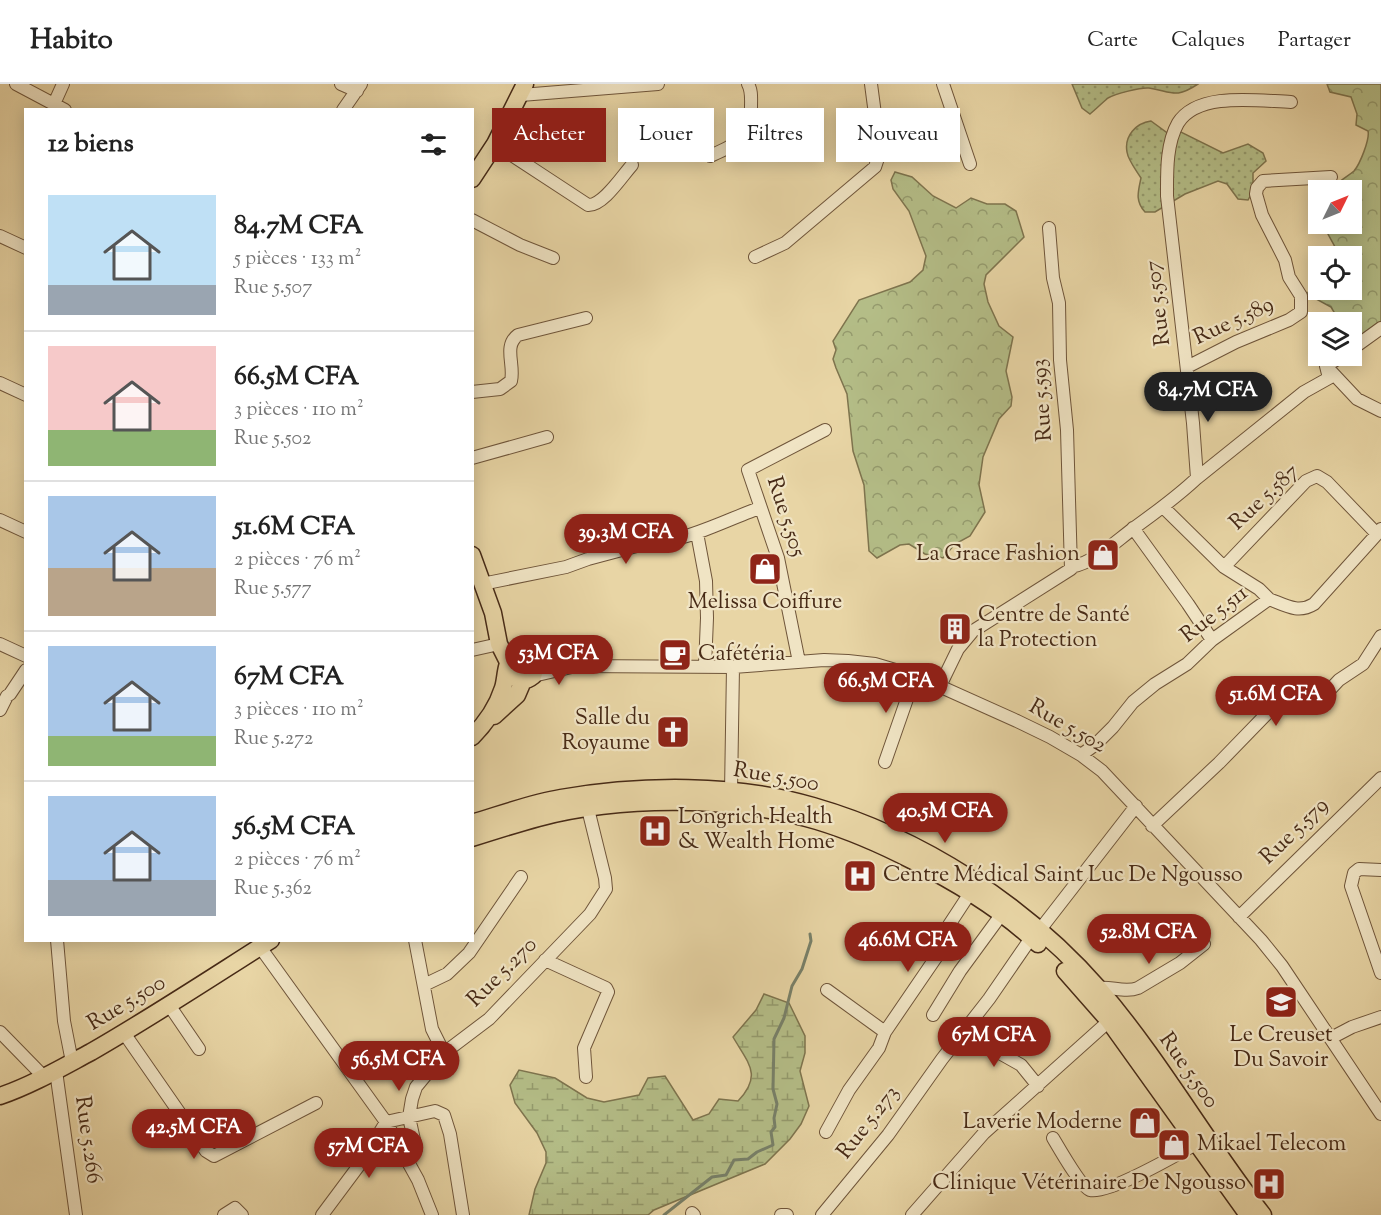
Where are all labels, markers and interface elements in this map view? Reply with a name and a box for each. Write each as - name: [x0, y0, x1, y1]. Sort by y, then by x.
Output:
- text: Habito: [30, 21, 113, 61]
- text: Carte: [1087, 26, 1138, 56]
- text: Calques: [1171, 26, 1245, 56]
- text: Partager: [1278, 26, 1351, 56]
- chip: Acheter: [492, 108, 606, 162]
- chip: Louer: [618, 108, 714, 162]
- chip: Filtres: [726, 108, 824, 162]
- chip: Nouveau: [836, 108, 960, 162]
- text: 12 biens: [48, 126, 134, 163]
- icon: filters: [417, 128, 450, 161]
- north arrow: [1308, 180, 1362, 234]
- map controls: [1308, 180, 1362, 366]
- text: 84.7M CFA: [234, 208, 363, 245]
- icon: home: [96, 219, 168, 291]
- text: 5 pièces · 133 m²: [234, 245, 361, 274]
- button: locate: [1308, 246, 1362, 300]
- street label: Rue 5.507: [1138, 258, 1180, 348]
- text: Rue 5.507: [234, 274, 312, 303]
- street label: Rue 5.589: [1189, 290, 1279, 354]
- button: layers: [1308, 312, 1362, 366]
- street label: Rue 5.593: [1024, 358, 1062, 442]
- text: 66.5M CFA: [234, 359, 359, 396]
- icon: home: [96, 370, 168, 442]
- pin: 84.7M CFA: [1139, 372, 1277, 423]
- text: 84.7M CFA: [1158, 377, 1258, 406]
- text: 3 pièces · 110 m²: [234, 396, 364, 425]
- text: Rue 5.502: [234, 425, 311, 454]
- street label: Rue 5.587: [1223, 457, 1307, 539]
- street label: Rue 5.505: [757, 473, 813, 562]
- text: 51.6M CFA: [234, 509, 355, 546]
- pin: 39.3M CFA: [557, 514, 695, 565]
- text: 39.3M CFA: [578, 519, 674, 548]
- icon: home: [96, 520, 168, 592]
- shop icon: La Grace Fashion: [1085, 537, 1121, 573]
- place label: La Grace Fashion: [916, 539, 1080, 571]
- text: 2 pièces · 76 m²: [234, 546, 361, 575]
- shop icon: Melissa Coiffure: [747, 551, 783, 587]
- text: Rue 5.577: [234, 575, 312, 604]
- street label: Rue 5.511: [1174, 578, 1256, 652]
- place label: Melissa Coiffure: [688, 587, 842, 619]
- place label: Centre de Santé la Protection: [978, 600, 1130, 657]
- building icon: Centre de Santé la Protection: [937, 611, 973, 647]
- pin: 53M CFA: [504, 635, 614, 686]
- cafe icon: Cafétéria: [657, 637, 693, 673]
- place label: Cafétéria: [698, 639, 785, 671]
- text: 53M CFA: [519, 640, 599, 669]
- text: 67M CFA: [234, 659, 344, 696]
- pin: 66.5M CFA: [817, 663, 955, 714]
- text: 66.5M CFA: [838, 668, 934, 697]
- icon: home: [96, 670, 168, 742]
- pin: 51.6M CFA: [1207, 676, 1345, 727]
- text: 51.6M CFA: [1229, 681, 1323, 710]
- street label: Rue 5.502: [1022, 692, 1112, 762]
- text: 3 pièces · 110 m²: [234, 696, 364, 725]
- place label: Salle du Royaume: [562, 703, 650, 760]
- church icon: Salle du Royaume: [655, 714, 691, 750]
- text: Rue 5.272: [234, 725, 313, 754]
- street label: Rue 5.500: [731, 755, 821, 801]
- street label: Rue 5.579: [1253, 791, 1337, 873]
- pin: 40.5M CFA: [876, 793, 1014, 844]
- text: 40.5M CFA: [897, 798, 993, 827]
- place label: Longrich Health & Wealth Home: [678, 802, 835, 859]
- text: 56.5M CFA: [234, 809, 355, 846]
- hospital icon: Longrich Health & Wealth Home: [637, 813, 673, 849]
- icon: home: [96, 820, 168, 892]
- text: 2 pièces · 76 m²: [234, 846, 361, 875]
- hospital icon: Centre Médical Saint Luc De Ngousso: [842, 858, 878, 894]
- place label: Centre Médical Saint Luc De Ngousso: [883, 860, 1243, 892]
- text: Rue 5.362: [234, 875, 312, 904]
- pin: 52.8M CFA: [1080, 914, 1218, 965]
- text: 52.8M CFA: [1101, 919, 1197, 948]
- pin: 46.6M CFA: [839, 922, 977, 973]
- text: 46.6M CFA: [859, 927, 957, 956]
- street label: Rue 5.270: [460, 930, 546, 1016]
- street label: Rue 5.500: [82, 968, 172, 1040]
- school or university icon: Le Creuset Du Savoir: [1263, 984, 1299, 1020]
- pin: 67M CFA: [939, 1017, 1049, 1068]
- place label: Le Creuset Du Savoir: [1229, 1020, 1333, 1077]
- text: 67M CFA: [952, 1022, 1036, 1051]
- street label: Rue 5.500: [1150, 1026, 1226, 1116]
- pin: 56.5M CFA: [330, 1041, 468, 1092]
- text: 56.5M CFA: [352, 1046, 446, 1075]
- street label: Rue 5.273: [830, 1079, 908, 1167]
- street label: Rue 5.266: [65, 1094, 109, 1186]
- shop icon: Laverie Moderne: [1127, 1105, 1163, 1141]
- place label: Laverie Moderne: [963, 1107, 1122, 1139]
- pin: 42.5M CFA: [125, 1109, 263, 1160]
- text: 42.5M CFA: [146, 1114, 242, 1143]
- shop icon: Mikael Telecom: [1156, 1127, 1192, 1163]
- pin: 57M CFA: [314, 1128, 424, 1179]
- place label: Mikael Telecom: [1197, 1129, 1346, 1161]
- text: 57M CFA: [328, 1133, 410, 1162]
- hospital icon: Clinique Vétérinaire De Ngousso: [1251, 1166, 1287, 1202]
- place label: Clinique Vétérinaire De Ngousso: [932, 1168, 1246, 1200]

